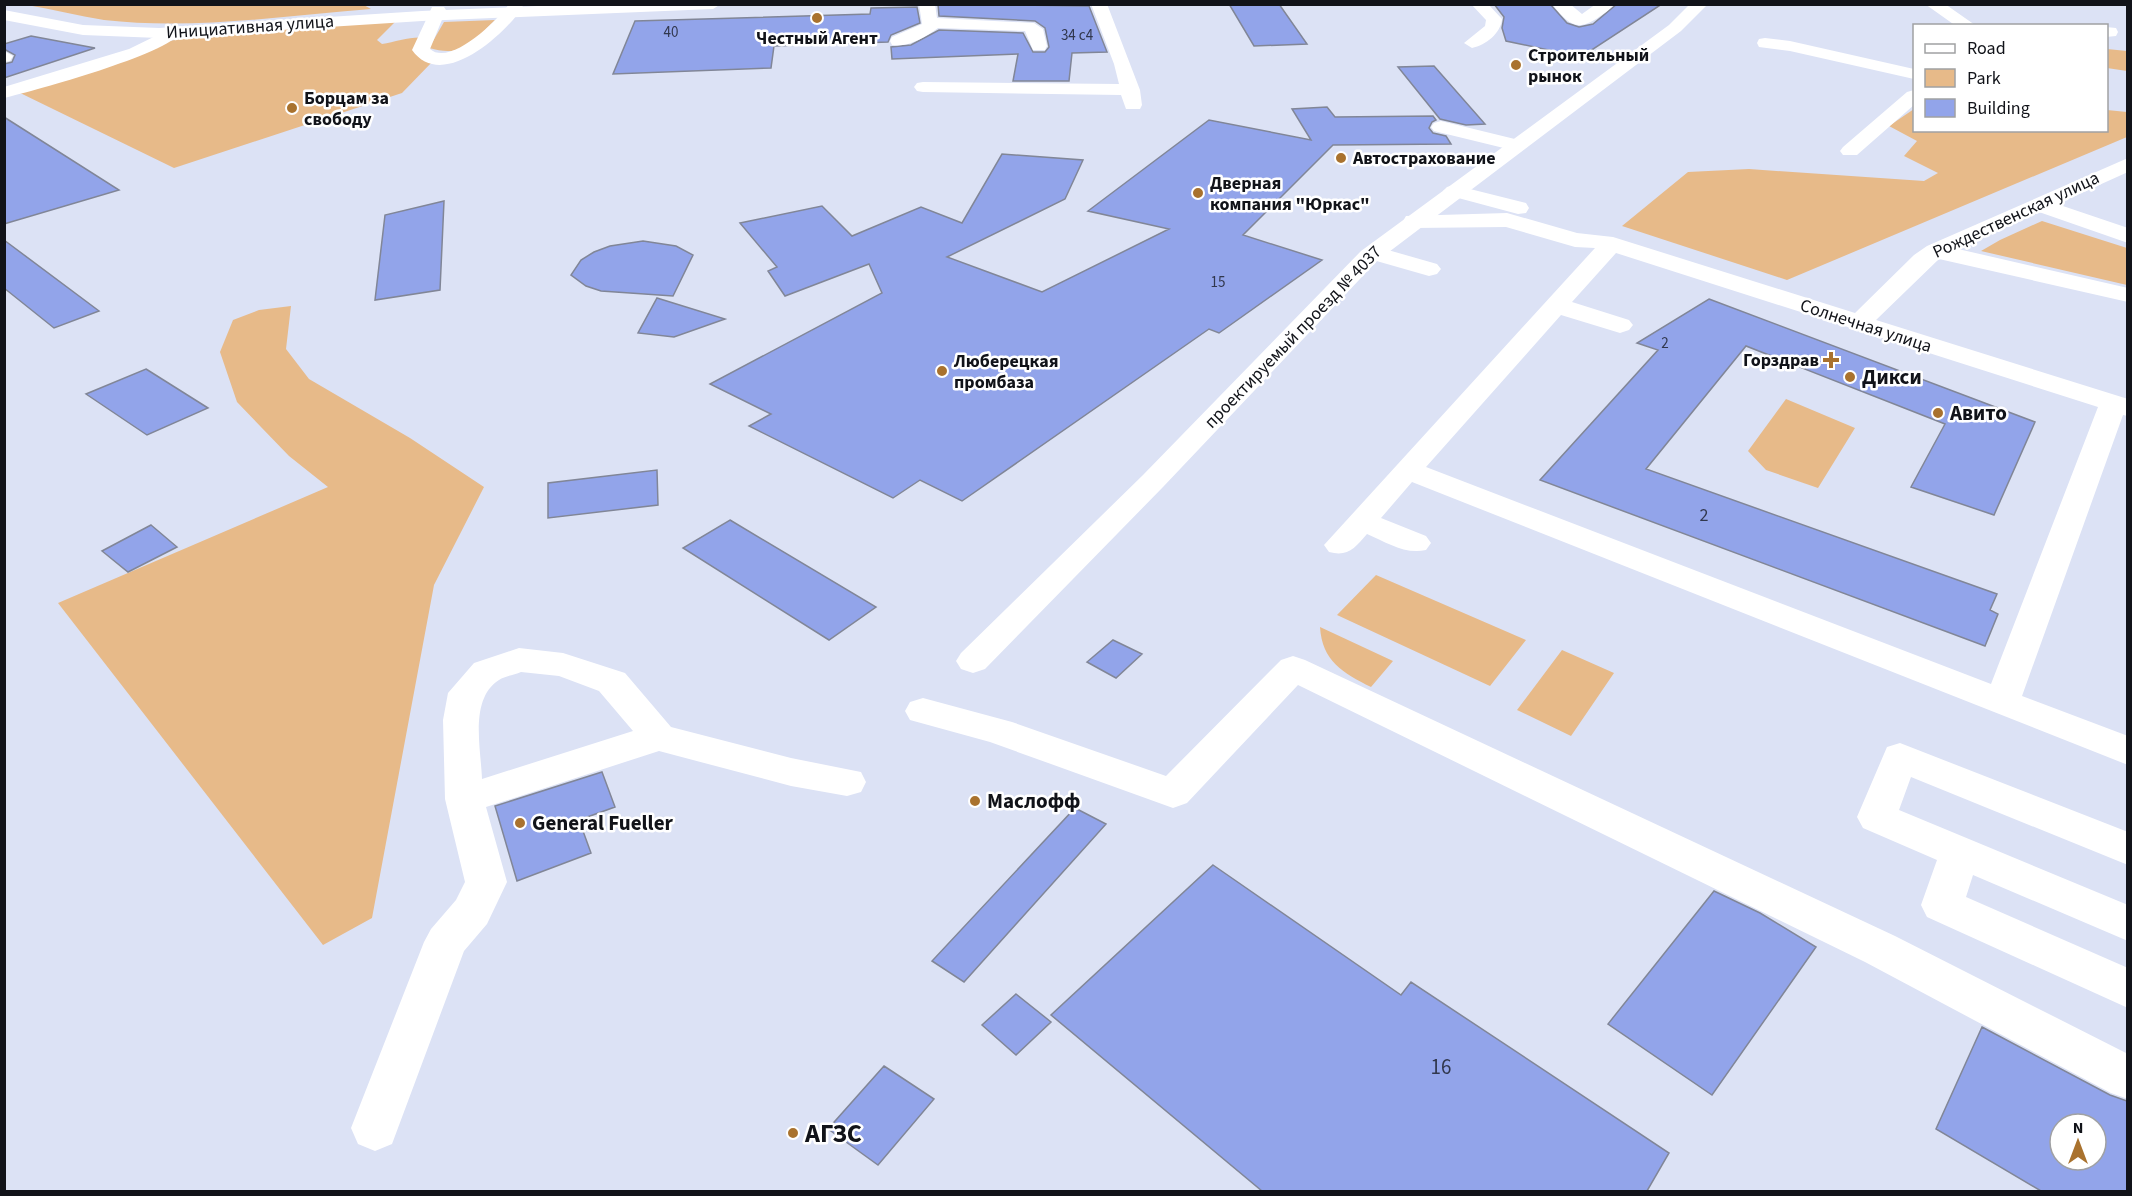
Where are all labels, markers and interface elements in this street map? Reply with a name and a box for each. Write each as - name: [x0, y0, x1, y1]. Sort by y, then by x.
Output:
- street label: Инициативная улица: [165, 9, 335, 45]
- marker: Честный Агент: [810, 11, 824, 25]
- house number: 40: [664, 22, 678, 43]
- legend: [1913, 24, 2108, 132]
- house number: 34 с4: [1061, 25, 1094, 46]
- place label: Честный Агент: [756, 26, 878, 51]
- text: Road: [1967, 36, 2006, 61]
- place label: Строительный рынок: [1528, 43, 1649, 89]
- marker: Строительный рынок: [1509, 58, 1523, 72]
- text: Park: [1967, 66, 2001, 91]
- place label: Борцам за свободу: [304, 86, 389, 132]
- text: Building: [1967, 96, 2030, 121]
- marker: Борцам за свободу: [285, 101, 299, 115]
- place label: Автострахование: [1352, 146, 1496, 171]
- marker: Автострахование: [1334, 151, 1348, 165]
- street label: Рождественская улица: [1929, 165, 2103, 265]
- place label: Дверная компания "Юркас": [1210, 171, 1370, 217]
- marker: Дверная компания "Юркас": [1191, 186, 1205, 200]
- street label: проектируемый проезд № 4037: [1199, 240, 1387, 434]
- house number: 15: [1211, 272, 1225, 293]
- street label: Солнечная улица: [1797, 293, 1935, 359]
- house number: 2: [1661, 333, 1669, 354]
- place label: Горздрав: [1743, 348, 1819, 373]
- place label: Люберецкая промбаза: [953, 349, 1059, 395]
- marker: Горздрав: [1824, 353, 1838, 367]
- place label: Дикси: [1862, 362, 1922, 392]
- marker: Люберецкая промбаза: [935, 364, 949, 378]
- marker: Дикси: [1843, 370, 1857, 384]
- place label: Авито: [1949, 398, 2007, 428]
- marker: Авито: [1931, 406, 1945, 420]
- house number: 2: [1700, 503, 1709, 528]
- place label: Маслофф: [987, 786, 1080, 816]
- marker: Маслофф: [968, 794, 982, 808]
- place label: General Fueller: [532, 808, 674, 838]
- marker: General Fueller: [513, 816, 527, 830]
- house number: 16: [1431, 1052, 1451, 1082]
- north arrow: [2048, 1112, 2108, 1172]
- place label: АГЗС: [804, 1115, 862, 1152]
- text: N: [2073, 1117, 2083, 1139]
- marker: АГЗС: [786, 1126, 800, 1140]

